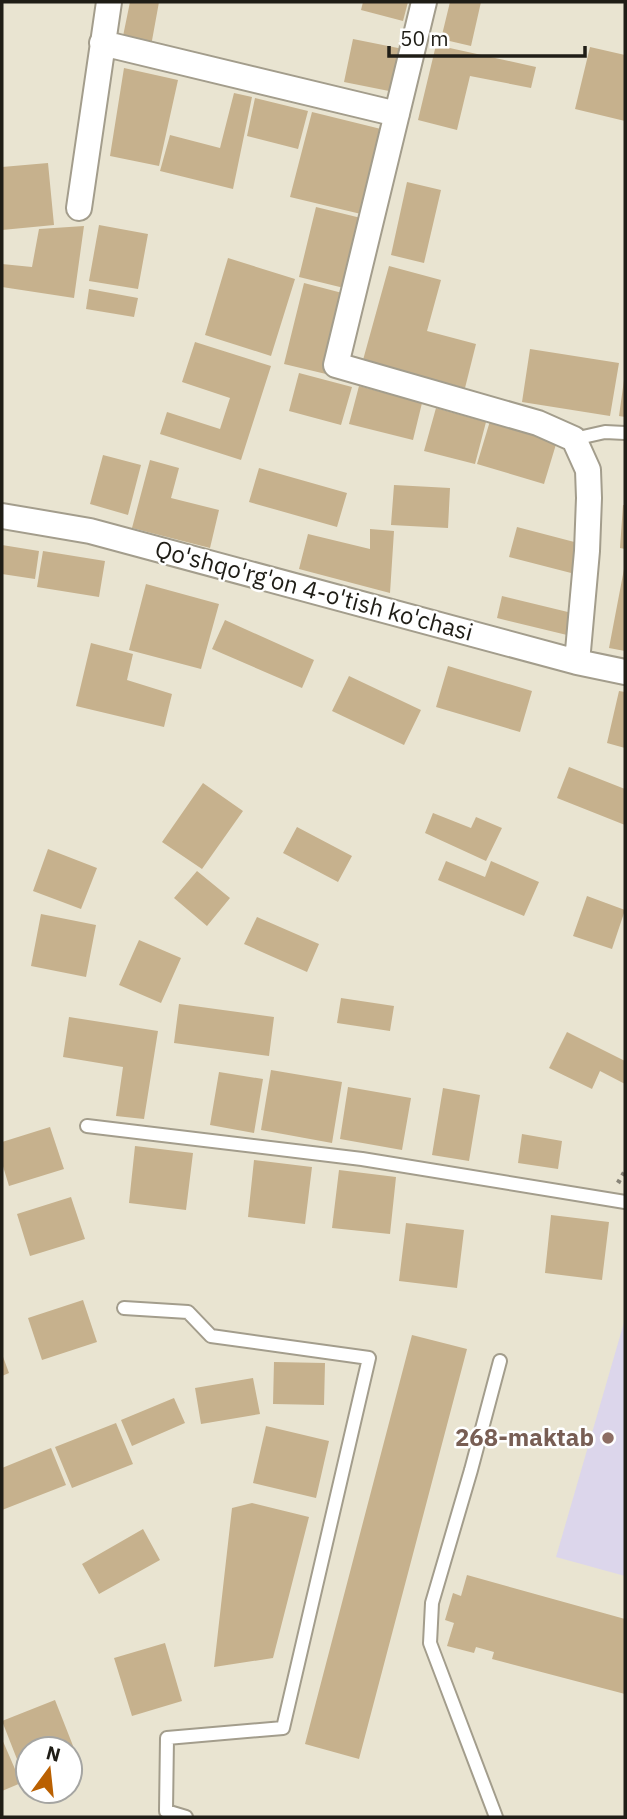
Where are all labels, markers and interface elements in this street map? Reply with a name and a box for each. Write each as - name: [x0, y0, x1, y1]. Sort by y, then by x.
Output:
- scale bar: [389, 14, 585, 58]
- text: 50 m: [400, 24, 449, 52]
- street label: Qo'shqo'rg'on 4-o'tish ko'chasi: [152, 532, 477, 648]
- place label: 268-maktab: [455, 1421, 594, 1453]
- marker: 268-maktab: [600, 1430, 616, 1446]
- north arrow: [14, 1735, 84, 1805]
- text: N: [44, 1740, 63, 1767]

